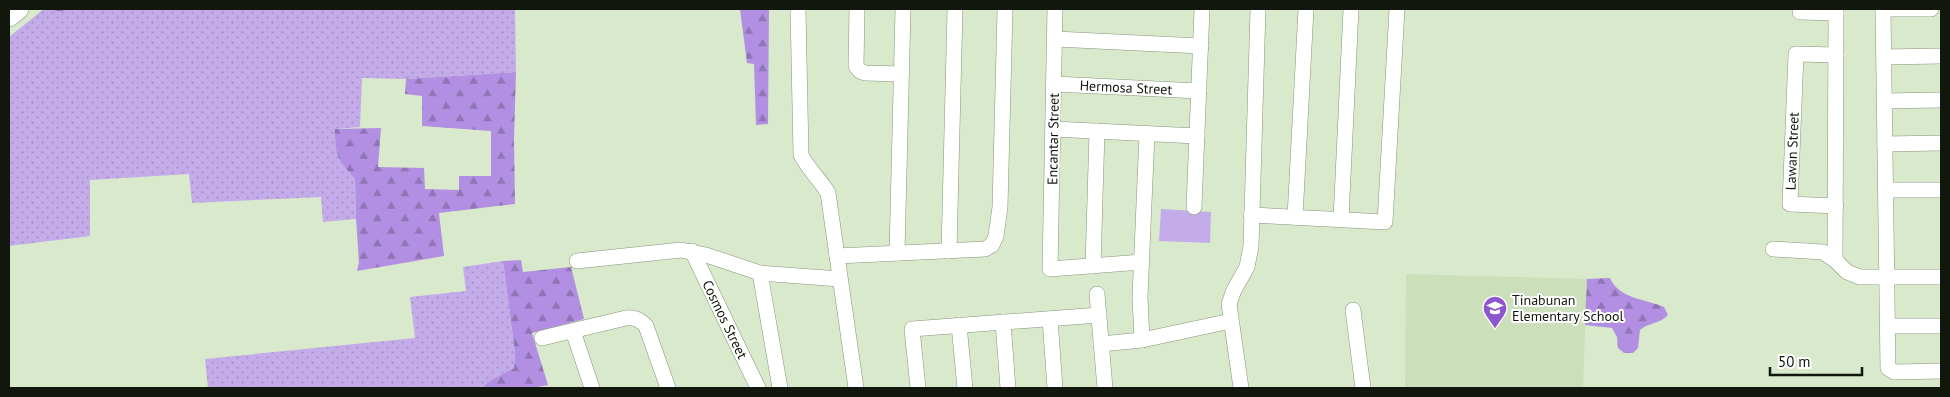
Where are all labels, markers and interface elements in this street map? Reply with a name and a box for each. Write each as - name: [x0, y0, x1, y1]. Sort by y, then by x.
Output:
- street label: Hermosa Street: [1079, 76, 1173, 99]
- street label: Encantar Street: [1043, 93, 1063, 185]
- street label: Lawan Street: [1782, 111, 1803, 191]
- street label: Cosmos Street: [698, 277, 752, 362]
- place label: Tinabunan Elementary School: [1512, 291, 1624, 325]
- school or university icon: Tinabunan Elementary School: [1482, 295, 1508, 329]
- scale bar: [1770, 344, 1862, 376]
- text: 50 m: [1778, 352, 1811, 371]

